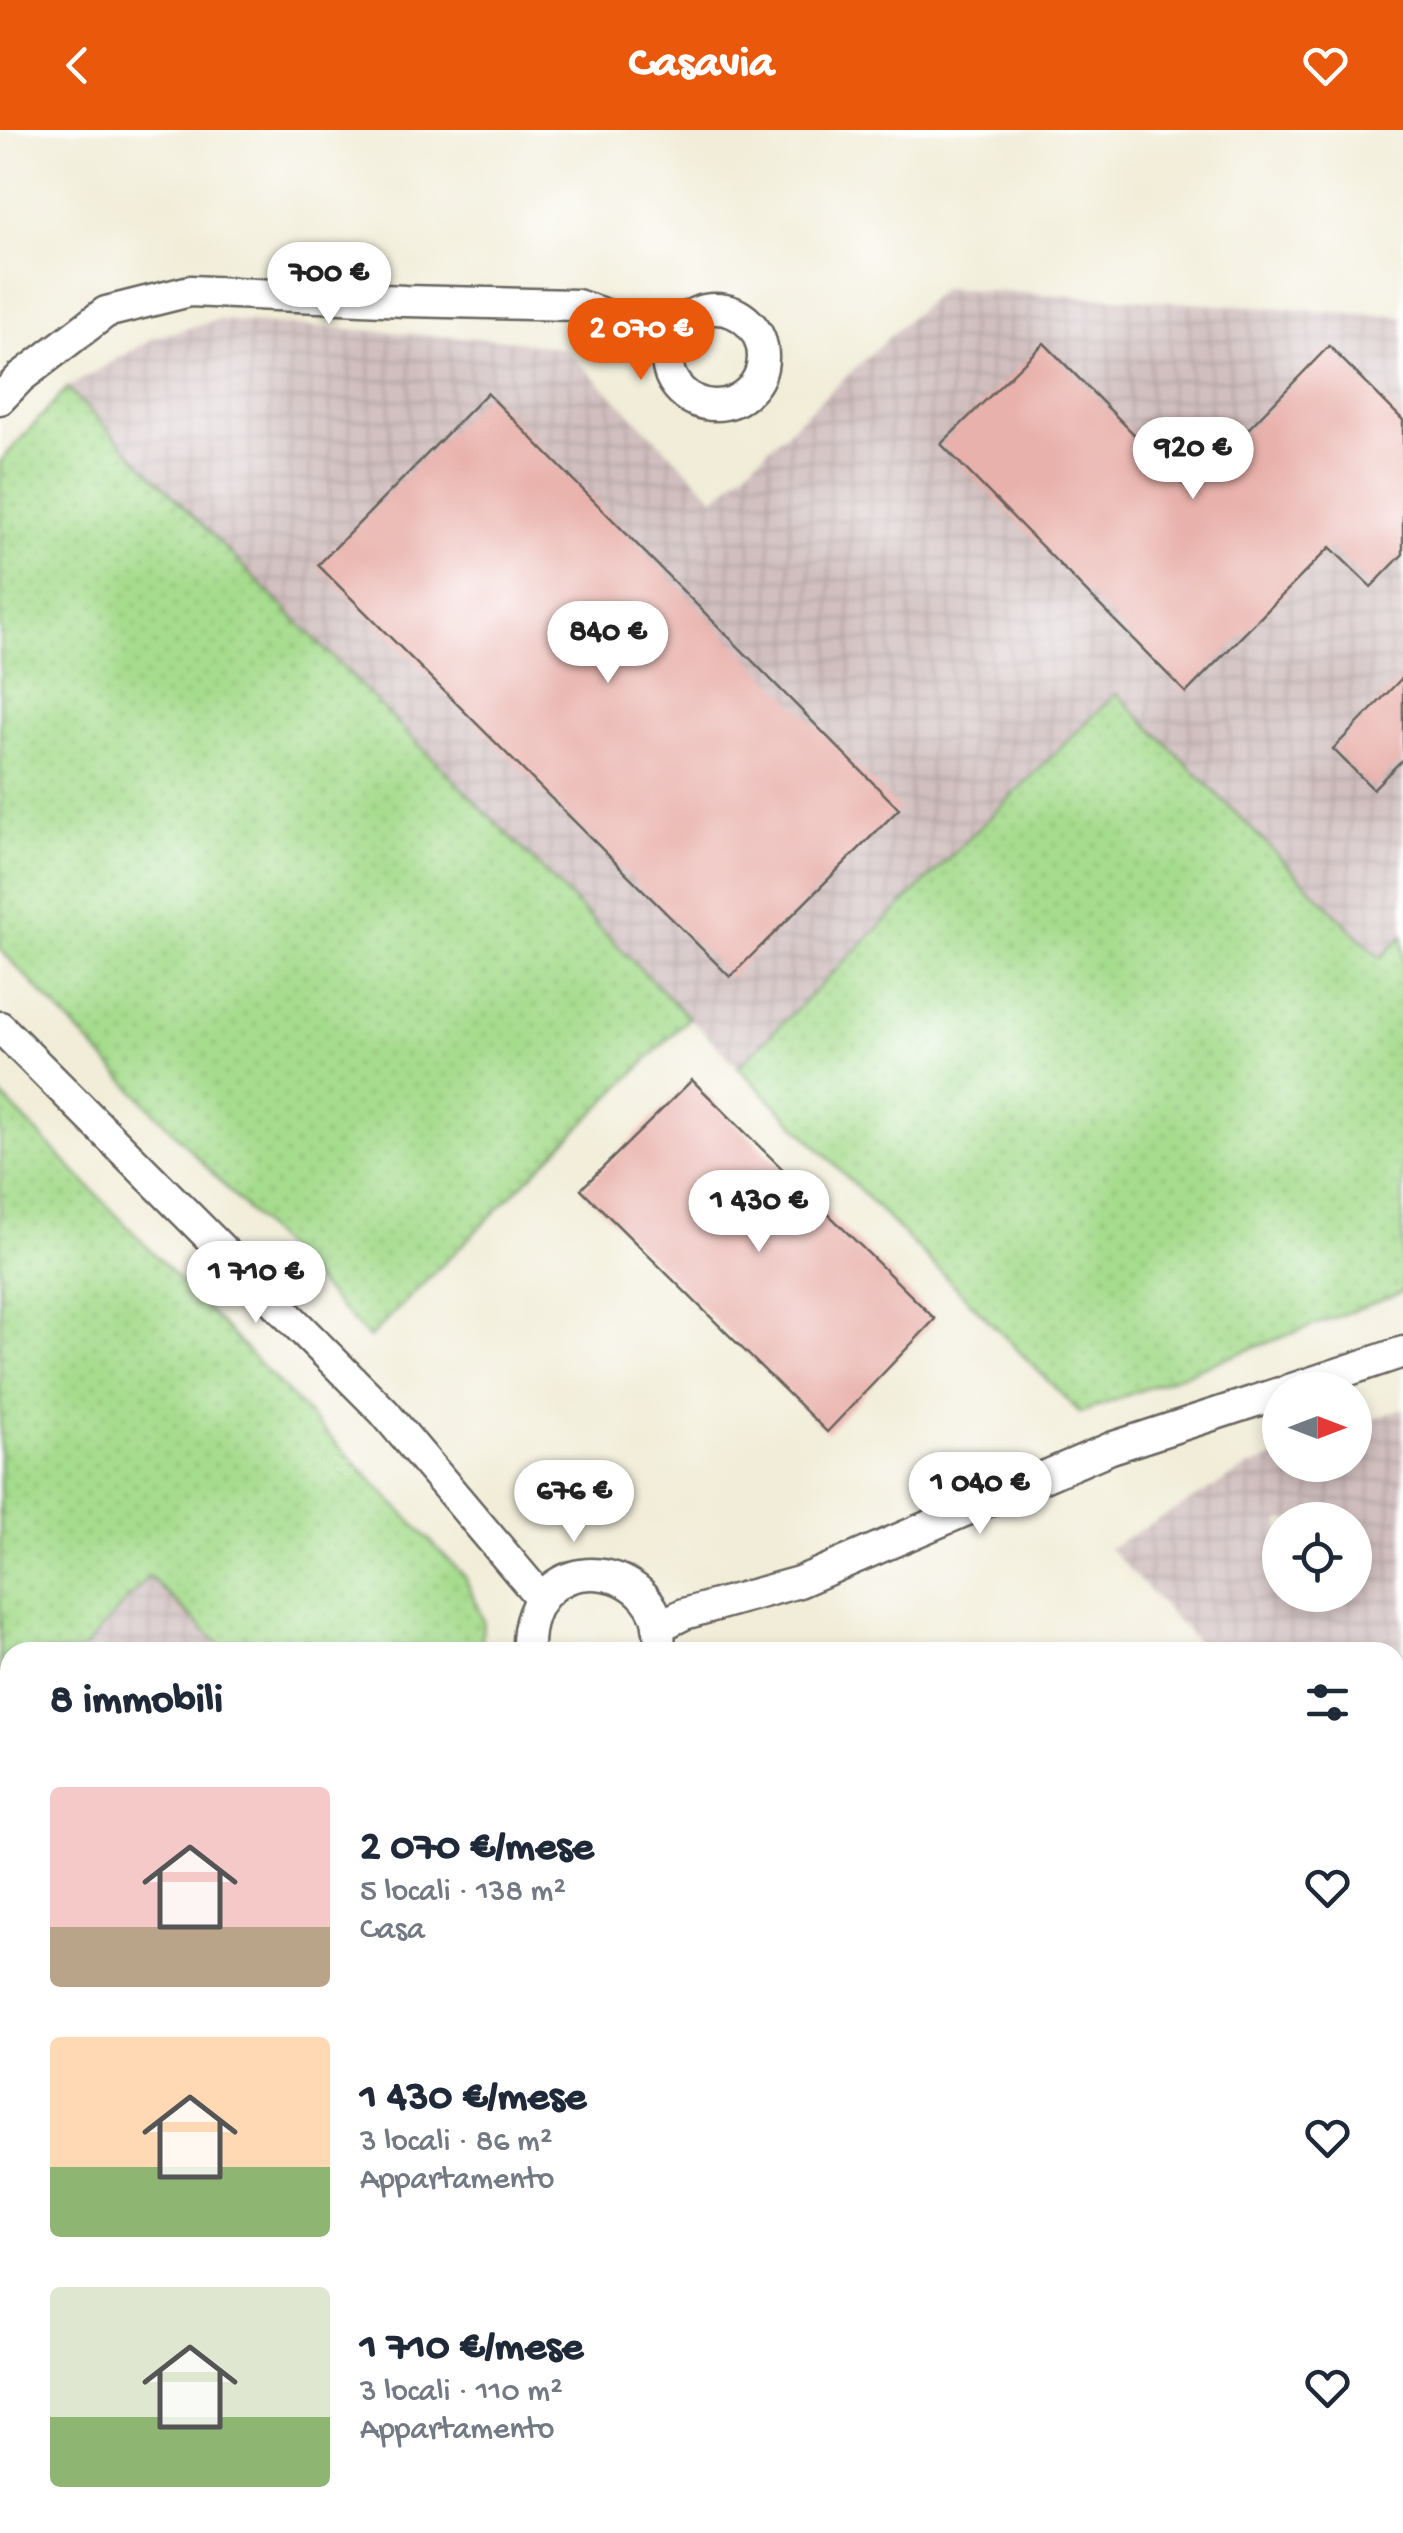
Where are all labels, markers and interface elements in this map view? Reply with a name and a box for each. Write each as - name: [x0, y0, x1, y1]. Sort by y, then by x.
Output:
- icon: back: [50, 38, 105, 93]
- icon: heart: [1298, 38, 1353, 93]
- text: Casavia: [629, 39, 774, 92]
- pin: 700 €: [259, 242, 399, 327]
- text: 700 €: [289, 255, 369, 293]
- pin: 2 070 €: [549, 298, 733, 383]
- text: 2 070 €: [590, 311, 692, 349]
- pin: 920 €: [1123, 417, 1263, 502]
- text: 920 €: [1155, 430, 1231, 468]
- pin: 840 €: [538, 601, 678, 686]
- text: 840 €: [569, 614, 647, 652]
- pin: 1 430 €: [667, 1170, 851, 1255]
- text: 1 430 €: [710, 1183, 808, 1221]
- pin: 1 710 €: [164, 1241, 348, 1326]
- text: 1 710 €: [209, 1254, 303, 1292]
- north arrow: [1262, 1372, 1372, 1482]
- map controls: [1262, 1372, 1372, 1612]
- pin: 1 040 €: [888, 1452, 1072, 1537]
- pin: 676 €: [504, 1460, 644, 1545]
- text: 1 040 €: [931, 1465, 1029, 1503]
- text: 676 €: [536, 1473, 612, 1511]
- button: locate: [1262, 1502, 1372, 1612]
- icon: filters: [1300, 1675, 1355, 1730]
- text: 8 immobili: [50, 1678, 223, 1727]
- text: 2 070 €/mese: [360, 1825, 594, 1874]
- icon: home: [130, 1827, 250, 1947]
- icon: heart: [1300, 1860, 1355, 1915]
- text: 5 locali · 138 m²: [360, 1874, 566, 1912]
- text: Casa: [360, 1912, 425, 1950]
- text: 1 430 €/mese: [360, 2075, 586, 2124]
- icon: home: [130, 2077, 250, 2197]
- icon: heart: [1300, 2110, 1355, 2165]
- text: 3 locali · 86 m²: [360, 2124, 552, 2162]
- text: Appartamento: [360, 2162, 554, 2200]
- text: 1 710 €/mese: [360, 2325, 583, 2374]
- icon: home: [130, 2327, 250, 2447]
- icon: heart: [1300, 2360, 1355, 2415]
- text: 3 locali · 110 m²: [360, 2374, 563, 2412]
- text: Appartamento: [360, 2412, 554, 2450]

